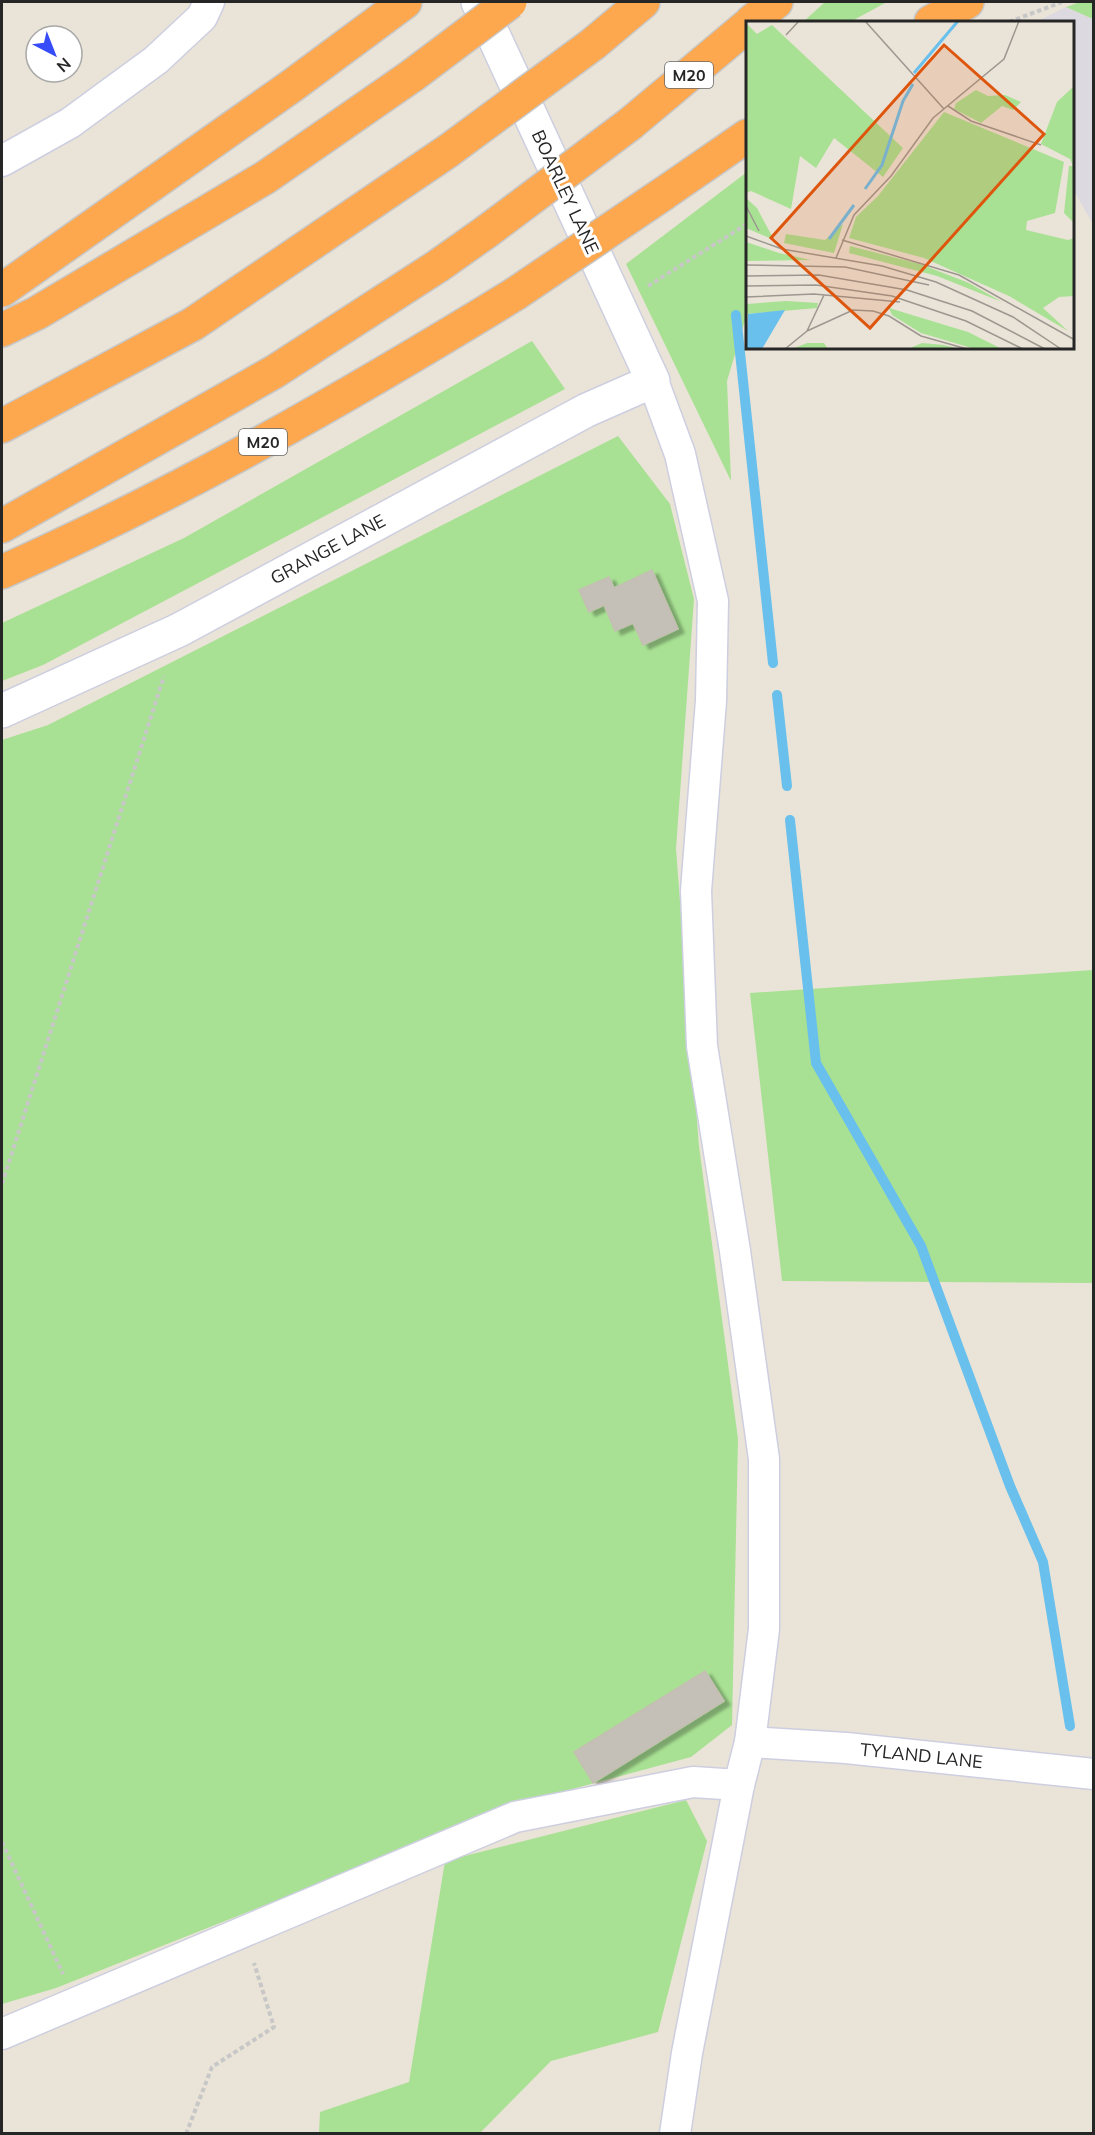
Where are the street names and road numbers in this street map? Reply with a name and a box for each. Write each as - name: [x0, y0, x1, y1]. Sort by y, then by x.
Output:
- road number: M20: [665, 62, 713, 88]
- street label: BOARLEY LANE: [527, 126, 604, 257]
- road number: M20: [239, 429, 287, 455]
- street label: GRANGE LANE: [266, 509, 389, 590]
- street label: TYLAND LANE: [859, 1738, 984, 1773]

